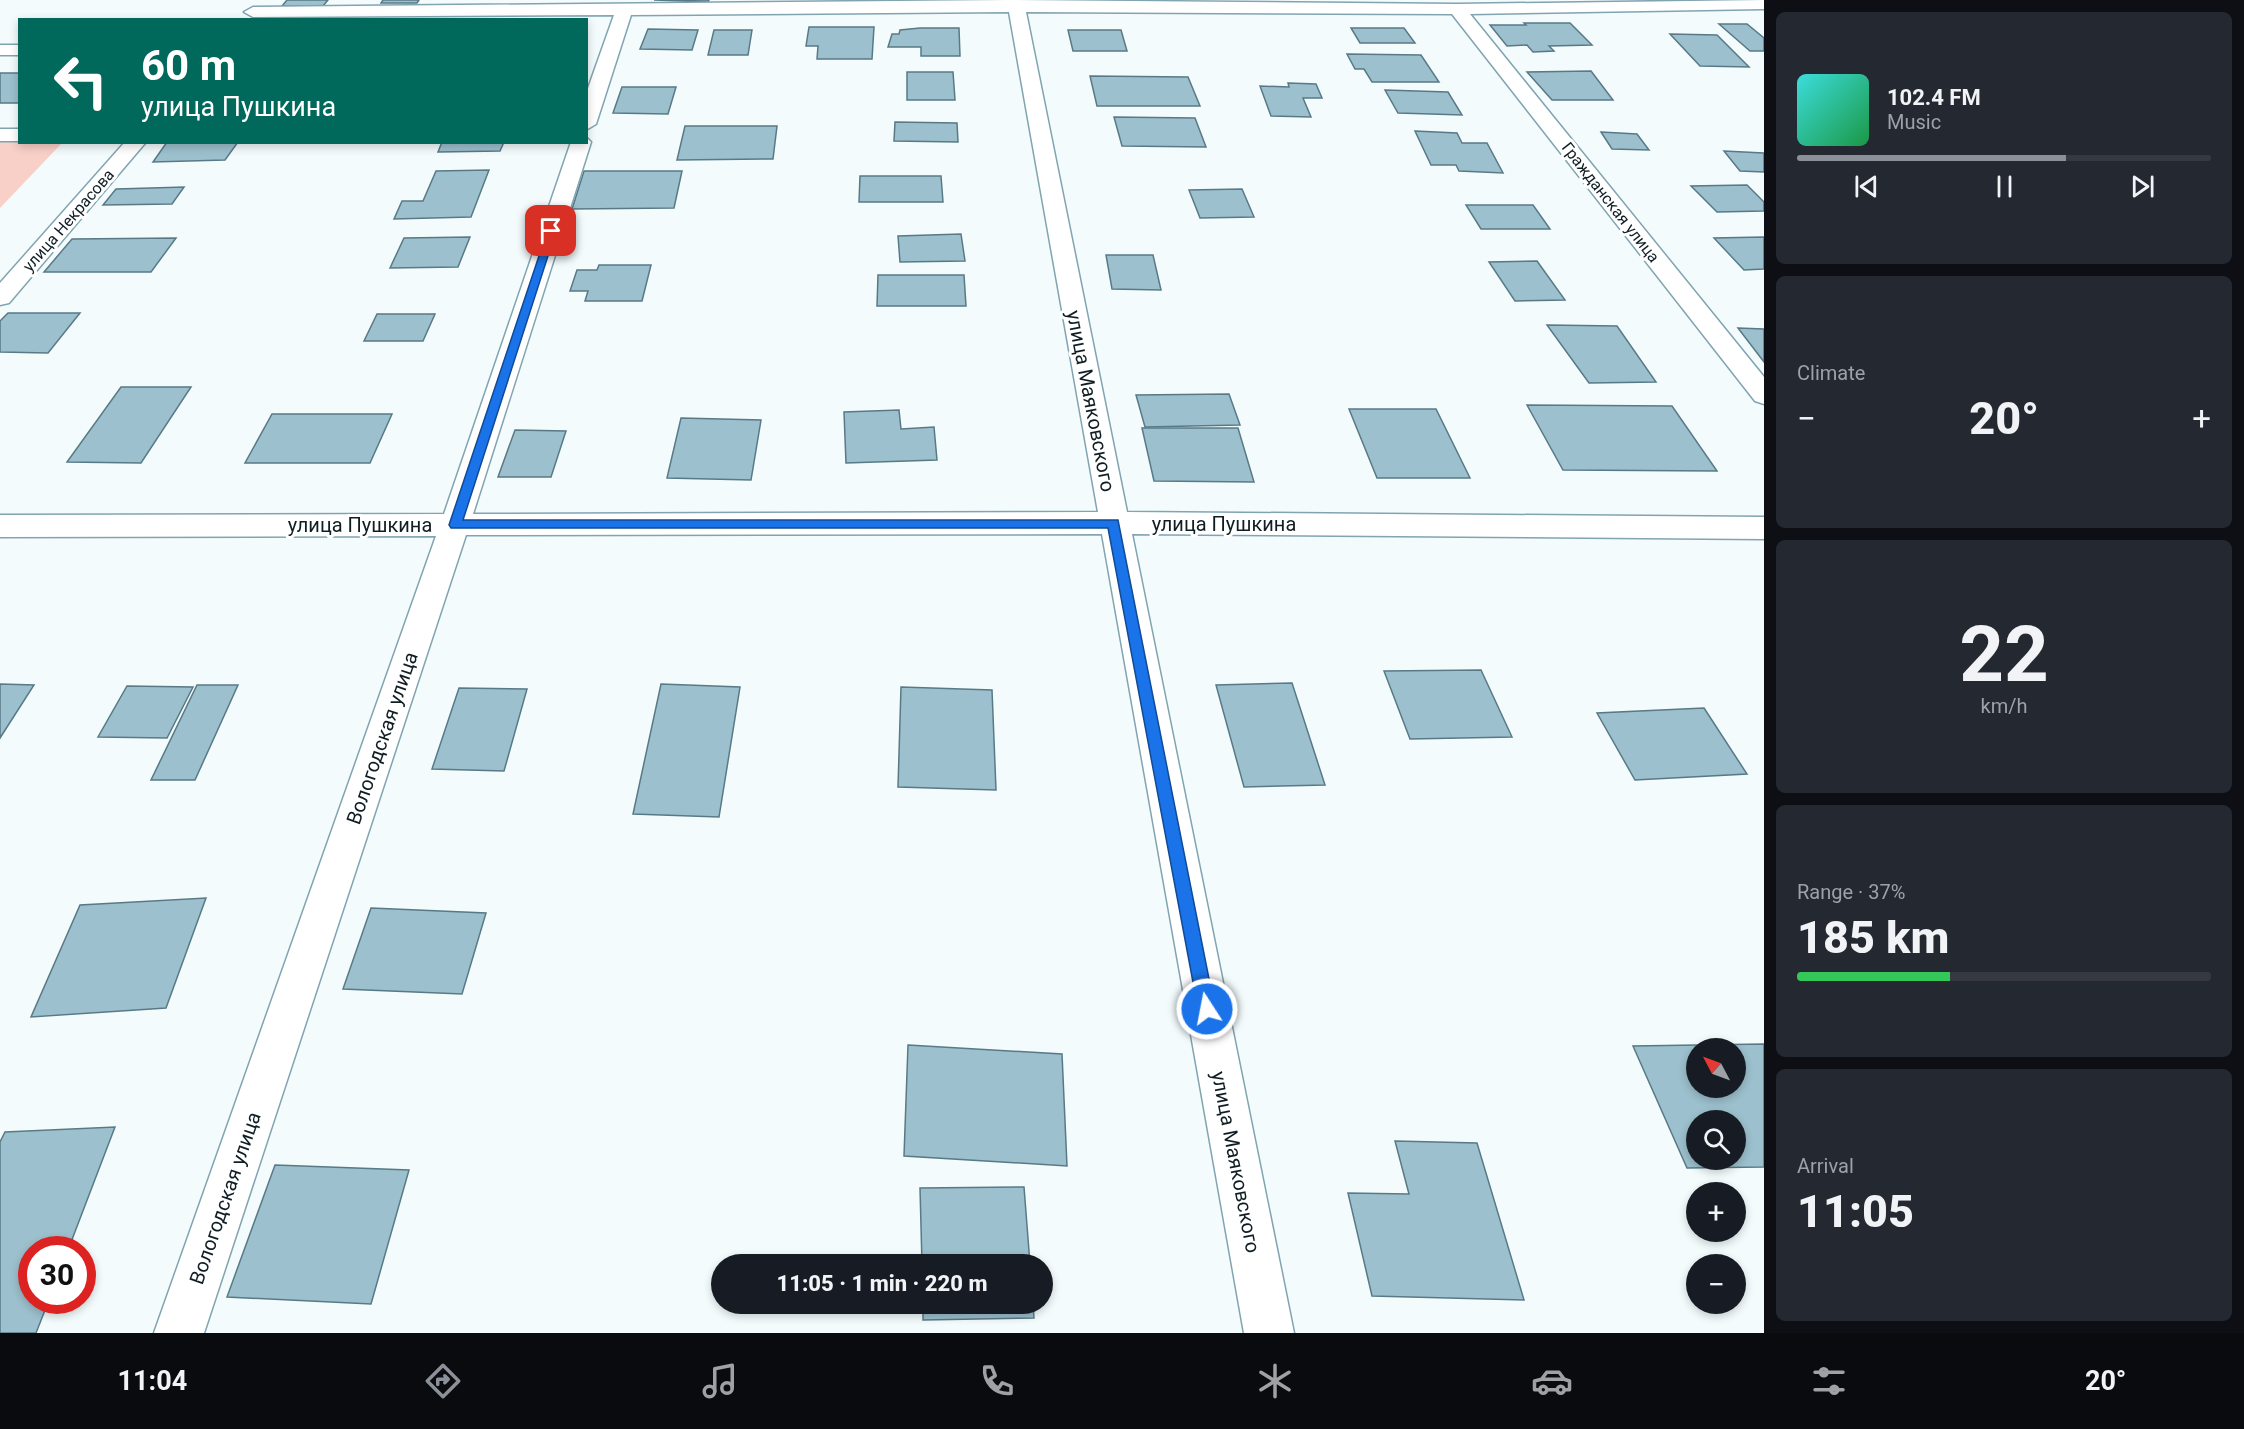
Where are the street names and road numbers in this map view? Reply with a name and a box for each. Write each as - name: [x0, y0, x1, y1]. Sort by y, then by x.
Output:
- street label: Гражданская улица: [1558, 138, 1663, 266]
- street label: улица Некрасова: [19, 165, 118, 275]
- street label: улица Маяковского: [1062, 308, 1120, 494]
- street label: улица Пушкина: [1152, 512, 1296, 536]
- street label: улица Пушкина: [288, 513, 432, 537]
- street label: Вологодская улица: [341, 649, 423, 827]
- street label: улица Маяковского: [1207, 1069, 1265, 1255]
- street label: Вологодская улица: [184, 1109, 266, 1287]

